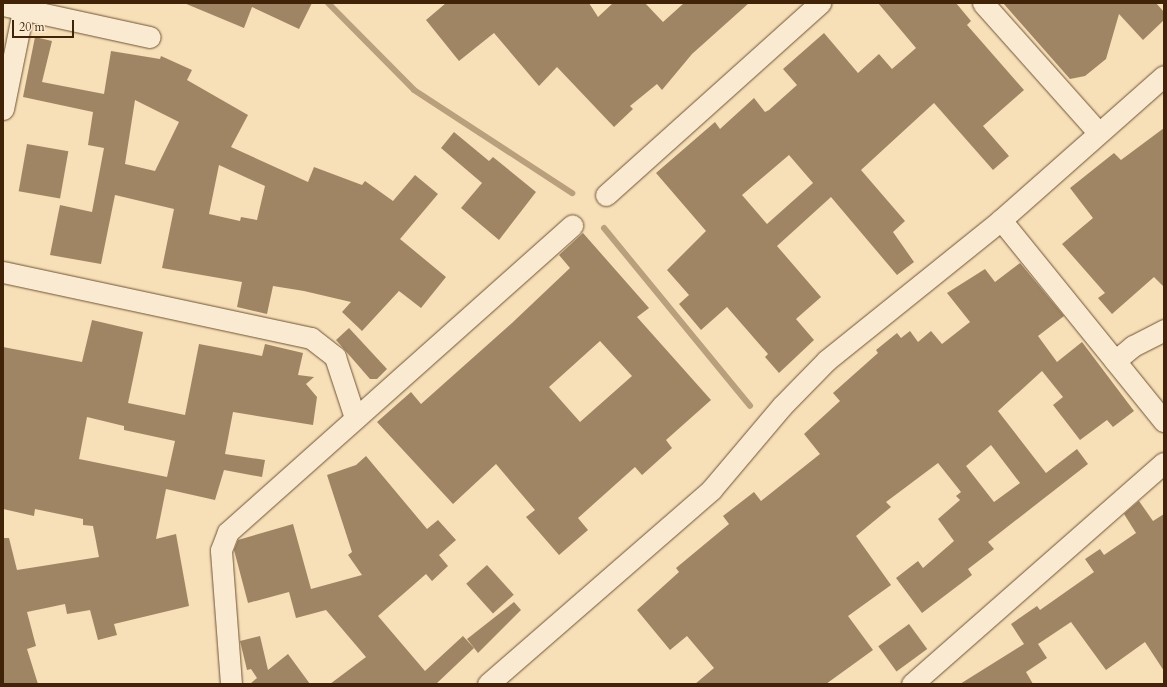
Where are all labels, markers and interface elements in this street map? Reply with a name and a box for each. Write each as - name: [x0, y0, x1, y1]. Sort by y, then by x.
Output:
- scale bar: [14, 12, 76, 38]
- text: 20 m: [19, 19, 45, 35]

